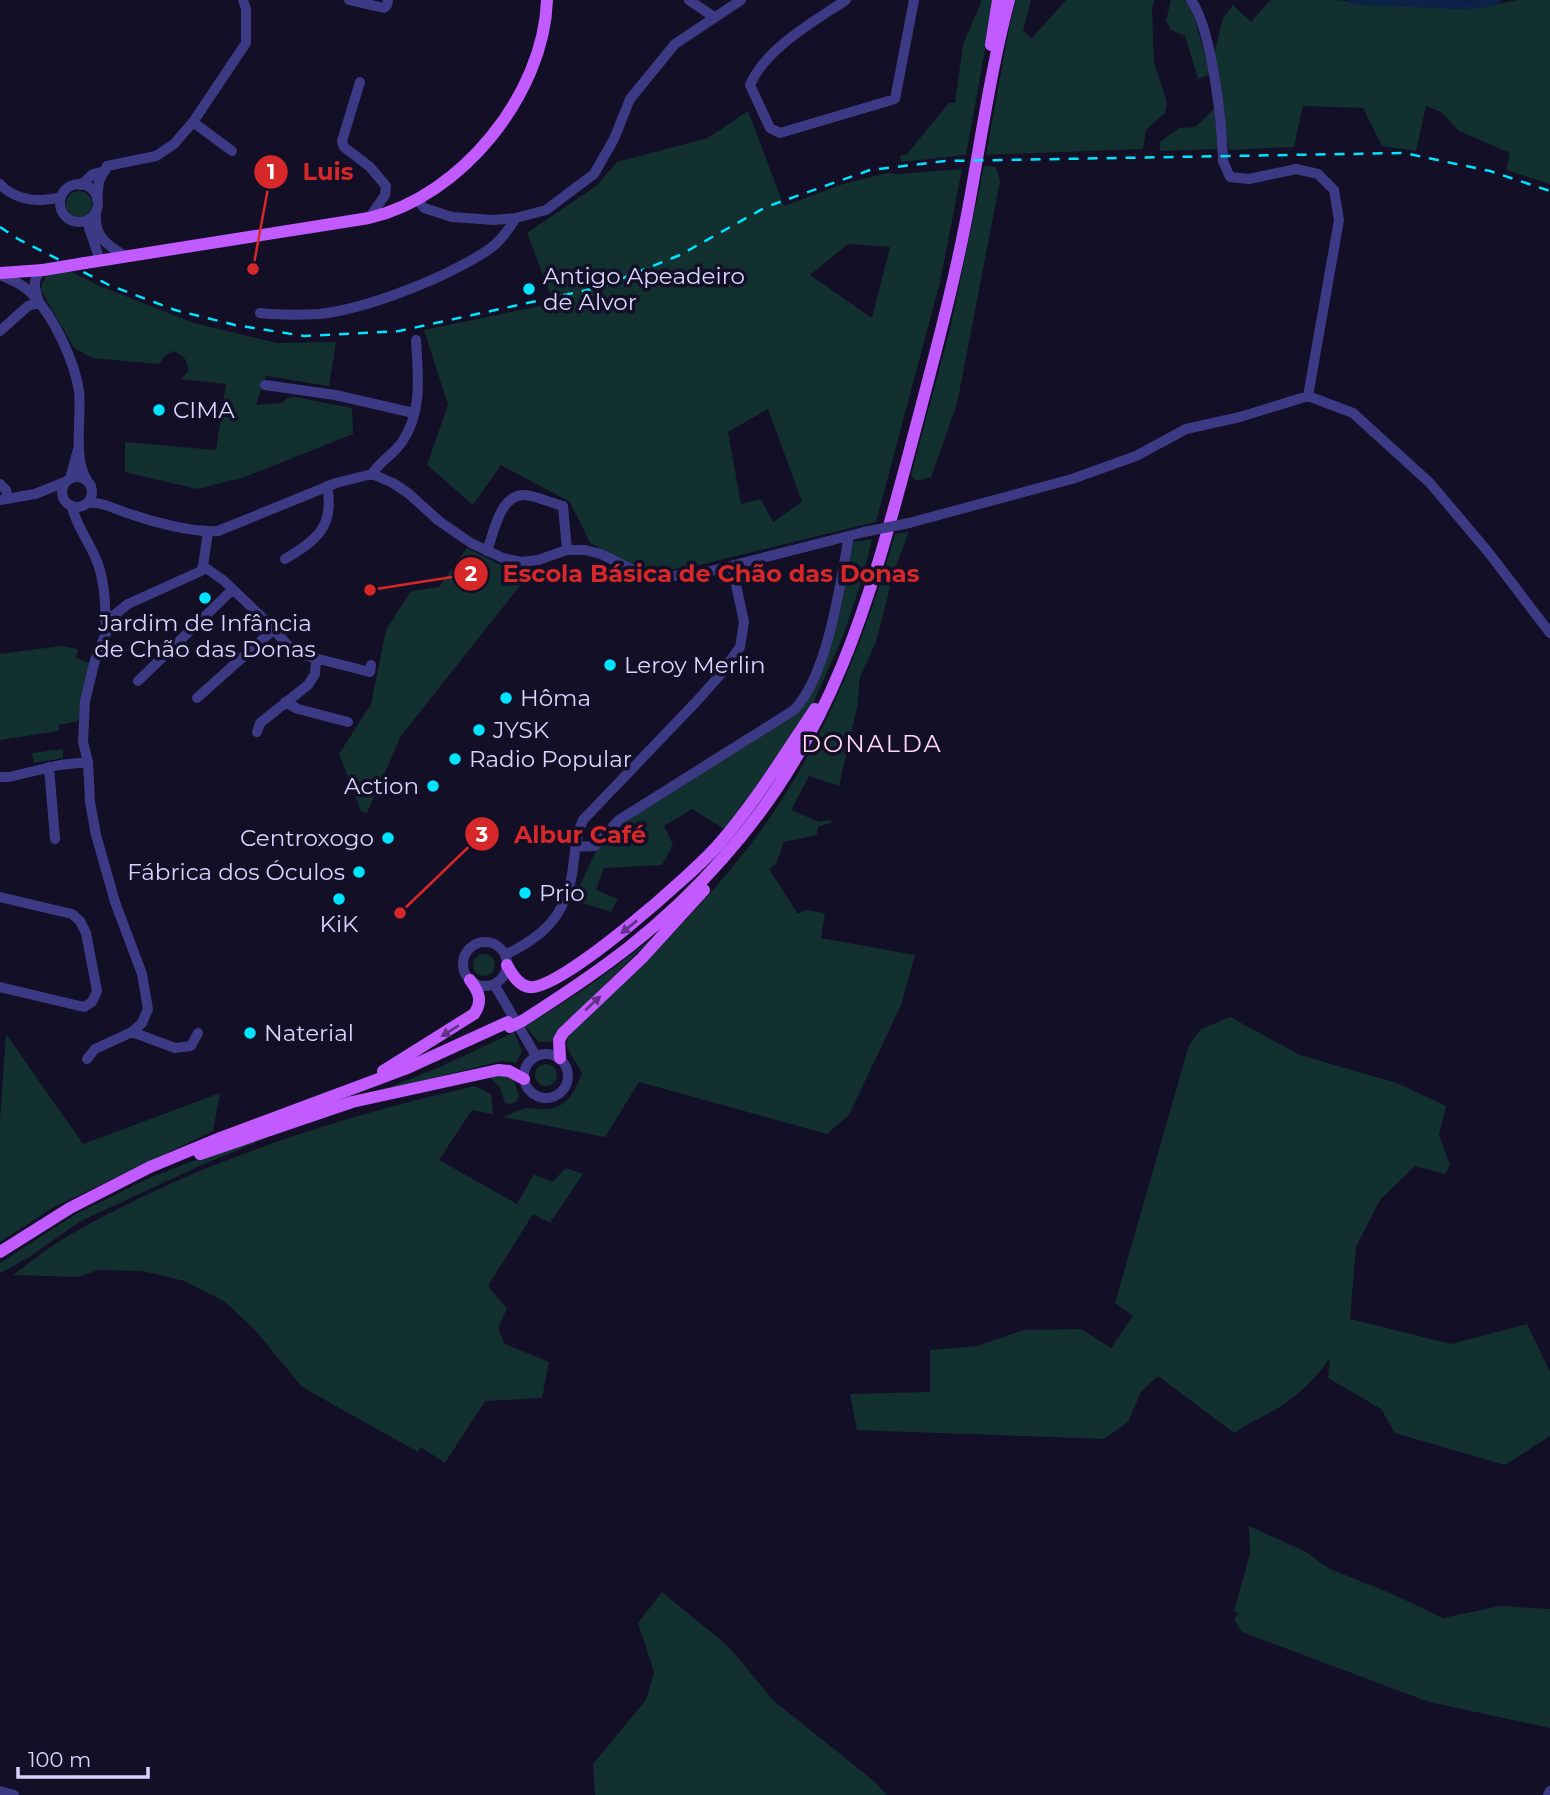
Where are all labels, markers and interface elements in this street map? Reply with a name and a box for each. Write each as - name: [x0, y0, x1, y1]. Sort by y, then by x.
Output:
- callout: Luis: [254, 149, 368, 194]
- text: Luis: [303, 157, 354, 186]
- text: 1: [267, 159, 275, 184]
- place label: Antigo Apeadeiro de Alvor: [543, 262, 745, 316]
- marker: Antigo Apeadeiro de Alvor: [521, 281, 537, 297]
- place label: CIMA: [173, 396, 235, 424]
- marker: CIMA: [151, 402, 167, 418]
- callout: Escola Básica de Chão das Donas: [454, 551, 934, 596]
- text: Escola Básica de Chão das Donas: [503, 559, 920, 588]
- text: 2: [465, 561, 477, 586]
- marker: Jardim de Infância de Chão das Donas: [197, 590, 213, 606]
- place label: Jardim de Infância de Chão das Donas: [94, 609, 316, 663]
- place label: Leroy Merlin: [624, 651, 766, 679]
- marker: Leroy Merlin: [602, 657, 618, 673]
- place label: Hôma: [520, 684, 591, 712]
- marker: Hôma: [498, 690, 514, 706]
- place label: JYSK: [492, 716, 550, 744]
- marker: JYSK: [471, 722, 487, 738]
- district label: DONALDA: [801, 729, 943, 758]
- place label: Radio Popular: [469, 745, 632, 773]
- marker: Radio Popular: [447, 751, 463, 767]
- place label: Action: [344, 772, 419, 800]
- marker: Action: [425, 778, 441, 794]
- callout: Albur Café: [465, 812, 660, 857]
- text: Albur Café: [513, 820, 646, 849]
- text: 3: [475, 822, 488, 847]
- place label: Centroxogo: [240, 824, 374, 852]
- marker: Centroxogo: [380, 830, 396, 846]
- place label: Fábrica dos Óculos: [127, 858, 345, 886]
- marker: Fábrica dos Óculos: [351, 864, 367, 880]
- place label: Prio: [539, 879, 585, 907]
- marker: Prio: [517, 885, 533, 901]
- marker: KiK: [331, 891, 347, 907]
- place label: KiK: [320, 910, 359, 938]
- one-way arrow: [620, 919, 637, 934]
- one-way arrow: [584, 996, 601, 1012]
- place label: Naterial: [264, 1019, 354, 1047]
- one-way arrow: [440, 1024, 460, 1037]
- marker: Naterial: [242, 1025, 258, 1041]
- scale bar: [18, 1736, 147, 1780]
- text: 100 m: [28, 1747, 91, 1772]

